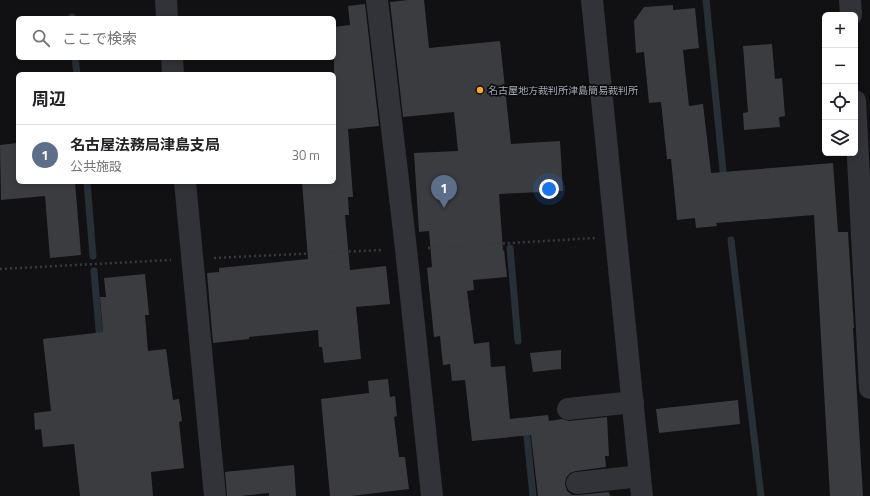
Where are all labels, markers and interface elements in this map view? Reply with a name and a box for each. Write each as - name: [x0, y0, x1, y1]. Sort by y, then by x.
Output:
- map controls: [822, 12, 858, 156]
- button: +: [822, 12, 858, 48]
- search box: [16, 16, 336, 60]
- icon: search: [30, 27, 52, 49]
- text: ここで検索: [62, 27, 137, 50]
- button: −: [822, 48, 858, 84]
- place label: 名古屋地方裁判所津島簡易裁判所: [488, 83, 638, 98]
- button: locate: [822, 84, 858, 120]
- marker: 名古屋地方裁判所津島簡易裁判所: [475, 85, 485, 95]
- text: 周辺: [32, 86, 66, 112]
- button: layers: [822, 120, 858, 156]
- text: 名古屋法務局津島支局: [70, 133, 220, 156]
- text: 1: [41, 145, 49, 165]
- text: 30 m: [292, 145, 320, 165]
- text: 公共施設: [70, 156, 122, 176]
- pin: 1: [431, 175, 457, 208]
- your location: [539, 179, 559, 199]

